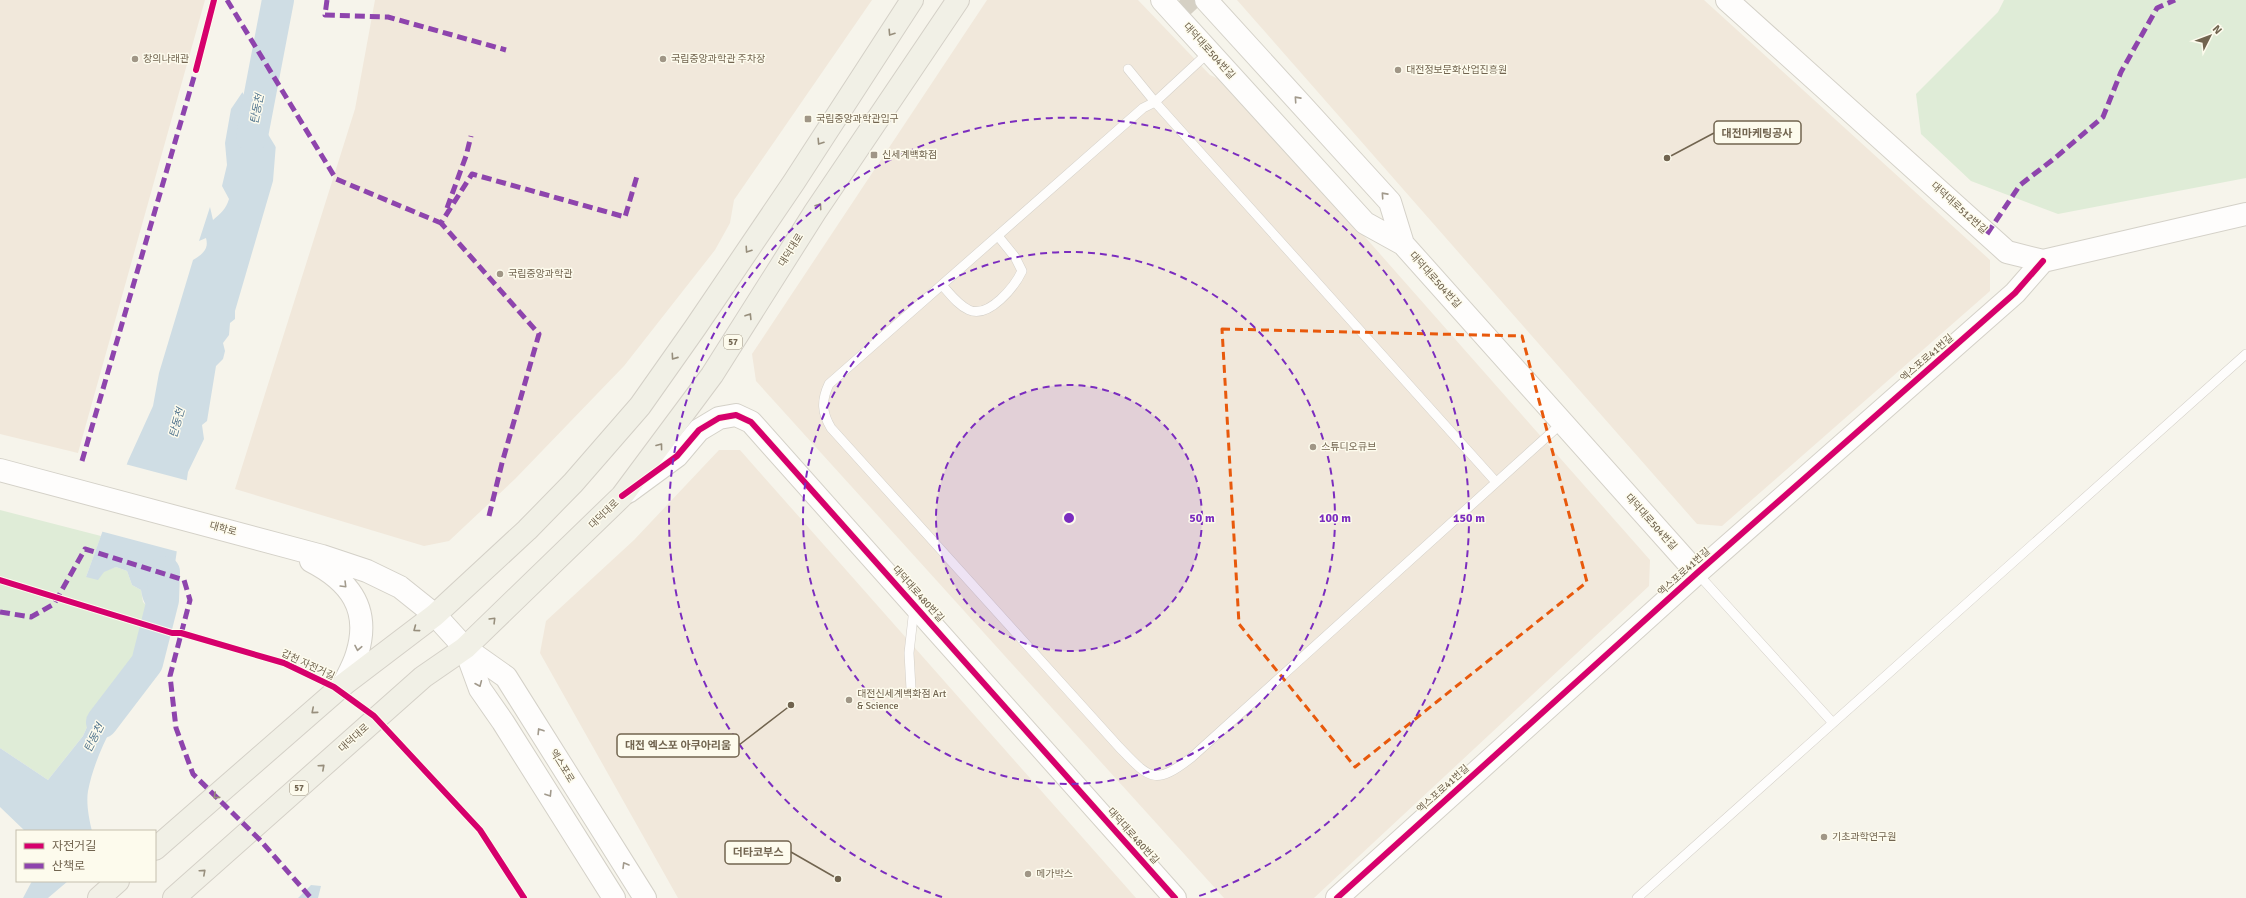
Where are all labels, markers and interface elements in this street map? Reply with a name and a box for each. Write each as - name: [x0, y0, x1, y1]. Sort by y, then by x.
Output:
- north arrow: [2190, 16, 2230, 56]
- street label: 대덕대로504번길: [1181, 20, 1237, 82]
- text: N: [2210, 22, 2224, 37]
- one-way arrow: [888, 29, 896, 36]
- place label: 창의나래관: [143, 53, 190, 65]
- place label: 국립중앙과학관 주차장: [671, 53, 765, 65]
- marker: 창의나래관: [130, 54, 140, 64]
- marker: 국립중앙과학관 주차장: [658, 54, 668, 64]
- place label: 대전정보문화산업진흥원: [1406, 64, 1507, 76]
- marker: 대전정보문화산업진흥원: [1393, 65, 1403, 75]
- water label: 탄동천: [248, 91, 267, 125]
- one-way arrow: [1294, 96, 1301, 104]
- place label: 국립중앙과학관입구: [816, 113, 899, 125]
- marker: 국립중앙과학관입구: [803, 114, 813, 124]
- callout: 대전마케팅공사: [1714, 121, 1801, 144]
- text: 대전마케팅공사: [1722, 127, 1792, 140]
- one-way arrow: [817, 138, 825, 145]
- place label: 신세계백화점: [882, 149, 937, 161]
- marker: 신세계백화점: [869, 150, 879, 160]
- street label: 대덕대로512번길: [1928, 180, 1990, 236]
- one-way arrow: [1381, 193, 1388, 200]
- one-way arrow: [814, 203, 821, 210]
- street label: 대덕대로: [776, 231, 806, 269]
- one-way arrow: [745, 246, 753, 253]
- street label: 대덕대로504번길: [1407, 249, 1463, 311]
- place label: 국립중앙과학관: [508, 268, 573, 280]
- marker: 국립중앙과학관: [495, 269, 505, 279]
- one-way arrow: [745, 313, 752, 320]
- street label: 엑스포로41번길: [1898, 332, 1956, 384]
- road number: 57: [724, 335, 742, 349]
- one-way arrow: [672, 353, 679, 360]
- water label: 탄동천: [167, 405, 188, 439]
- place label: 스튜디오큐브: [1321, 441, 1376, 453]
- marker: 스튜디오큐브: [1308, 442, 1318, 452]
- one-way arrow: [655, 443, 663, 450]
- street label: 대덕대로504번길: [1623, 491, 1679, 553]
- street label: 대덕대로: [587, 497, 621, 531]
- centre of rings: [1062, 511, 1076, 525]
- text: 50 m: [1189, 511, 1215, 526]
- text: 100 m: [1319, 511, 1351, 526]
- text: 150 m: [1453, 511, 1485, 526]
- street label: 대학로: [208, 520, 238, 538]
- street label: 엑스포로41번길: [1655, 545, 1713, 599]
- street label: 대덕대로480번길: [890, 563, 946, 625]
- one-way arrow: [339, 580, 347, 588]
- one-way arrow: [488, 617, 496, 625]
- one-way arrow: [413, 624, 420, 631]
- one-way arrow: [355, 645, 363, 651]
- street label: 갑천 자전거길: [279, 647, 337, 683]
- one-way arrow: [474, 681, 482, 688]
- place label: 대전신세계백화점 Art & Science: [857, 688, 947, 712]
- marker: 대전신세계백화점 Art & Science: [844, 695, 854, 705]
- one-way arrow: [311, 706, 318, 713]
- water label: 탄동천: [81, 720, 108, 754]
- street label: 대덕대로: [336, 721, 372, 755]
- one-way arrow: [537, 728, 545, 735]
- callout: 대전 엑스포 아쿠아리움: [617, 734, 739, 757]
- text: 대전 엑스포 아쿠아리움: [625, 739, 731, 752]
- street label: 엑스포로: [547, 747, 577, 785]
- street label: 엑스포로41번길: [1414, 762, 1472, 816]
- one-way arrow: [317, 765, 324, 772]
- road number: 57: [290, 781, 308, 795]
- one-way arrow: [544, 790, 551, 797]
- one-way arrow: [213, 792, 220, 799]
- street label: 대덕대로480번길: [1105, 805, 1161, 867]
- legend: [16, 830, 156, 882]
- place label: 기초과학연구원: [1832, 831, 1896, 843]
- marker: 기초과학연구원: [1819, 832, 1829, 842]
- text: 자전거길: [52, 839, 96, 854]
- callout: 더타코부스: [725, 841, 791, 864]
- text: 더타코부스: [733, 846, 783, 859]
- text: 산책로: [52, 859, 85, 874]
- one-way arrow: [622, 862, 629, 869]
- place label: 메가박스: [1036, 868, 1073, 880]
- marker: 메가박스: [1023, 869, 1033, 879]
- one-way arrow: [199, 870, 206, 877]

